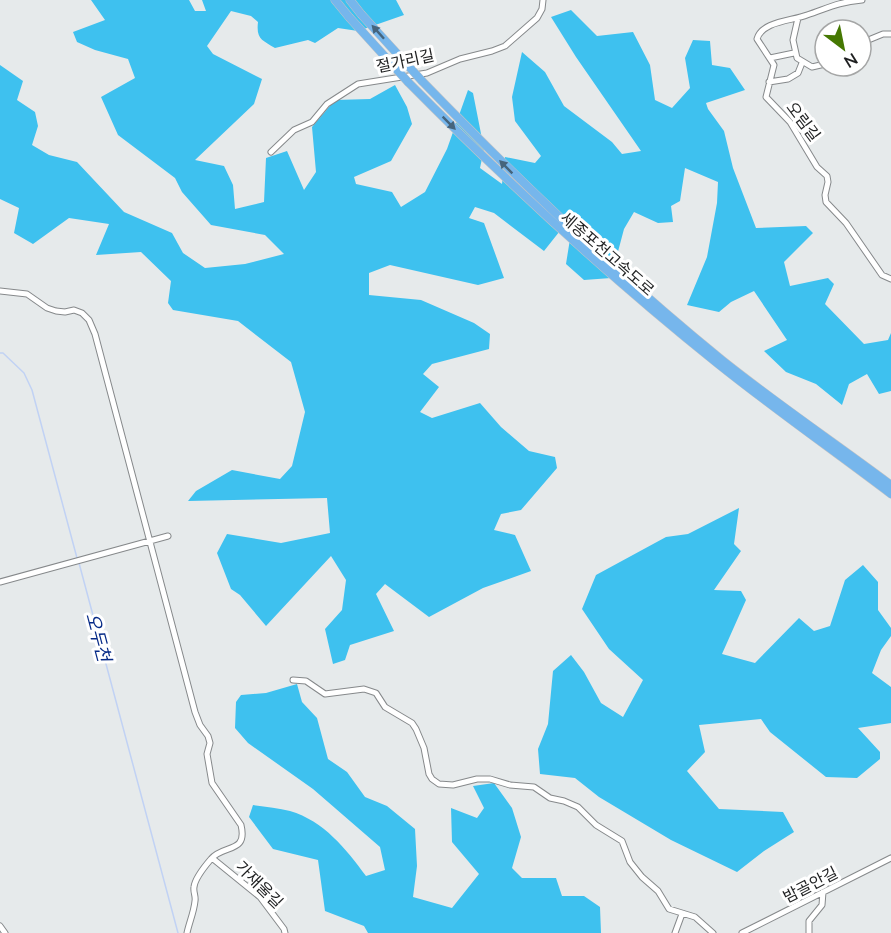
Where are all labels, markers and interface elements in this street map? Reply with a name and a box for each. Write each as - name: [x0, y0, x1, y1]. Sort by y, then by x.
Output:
- north arrow: [813, 18, 873, 78]
- one-way arrow: [372, 25, 385, 40]
- street label: 절가리길: [374, 45, 436, 75]
- text: N: [841, 50, 861, 72]
- street label: 오림길: [783, 98, 825, 144]
- one-way arrow: [442, 116, 456, 130]
- one-way arrow: [499, 160, 514, 174]
- street label: 세종포천고속도로: [557, 207, 659, 299]
- water label: 오두천: [82, 610, 117, 666]
- street label: 가재울길: [232, 856, 288, 912]
- street label: 밤골안길: [779, 862, 841, 906]

